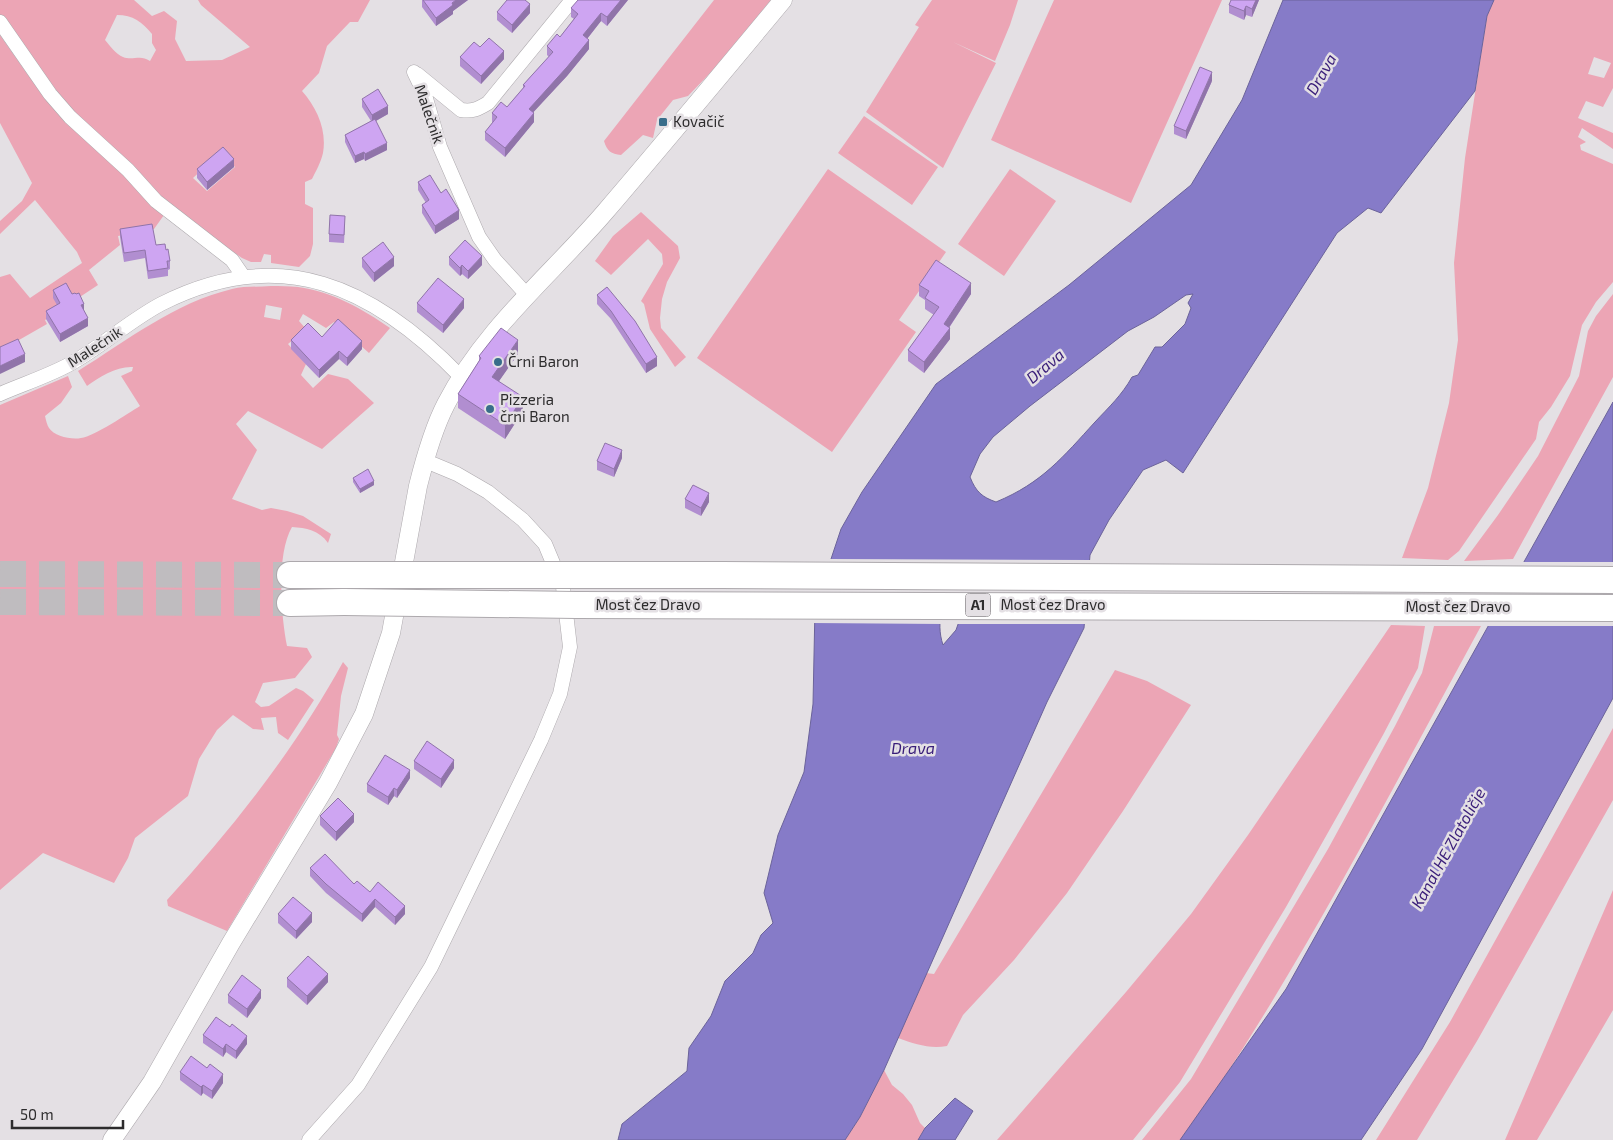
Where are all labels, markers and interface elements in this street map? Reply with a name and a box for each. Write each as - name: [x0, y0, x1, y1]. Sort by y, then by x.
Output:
- water label: Drava: [1301, 50, 1340, 97]
- street label: Malečnik: [411, 82, 449, 146]
- place label: Kovačič: [673, 112, 725, 130]
- marker: Kovačič: [657, 116, 669, 128]
- street label: Malečnik: [64, 322, 125, 370]
- water label: Drava: [1022, 344, 1068, 387]
- place label: Črni Baron: [508, 352, 579, 370]
- marker: Črni Baron: [492, 356, 504, 368]
- place label: Pizzeria črni Baron: [500, 390, 570, 425]
- marker: Pizzeria črni Baron: [484, 403, 496, 415]
- road number: A1: [966, 594, 990, 616]
- street label: Most čez Dravo: [595, 595, 701, 613]
- street label: Most čez Dravo: [1000, 595, 1106, 613]
- street label: Most čez Dravo: [1405, 597, 1511, 615]
- water label: Drava: [891, 738, 935, 757]
- water label: Kanal HE Zlatoličje: [1407, 784, 1490, 912]
- scale bar: [12, 1098, 124, 1130]
- text: 50 m: [20, 1105, 54, 1123]

